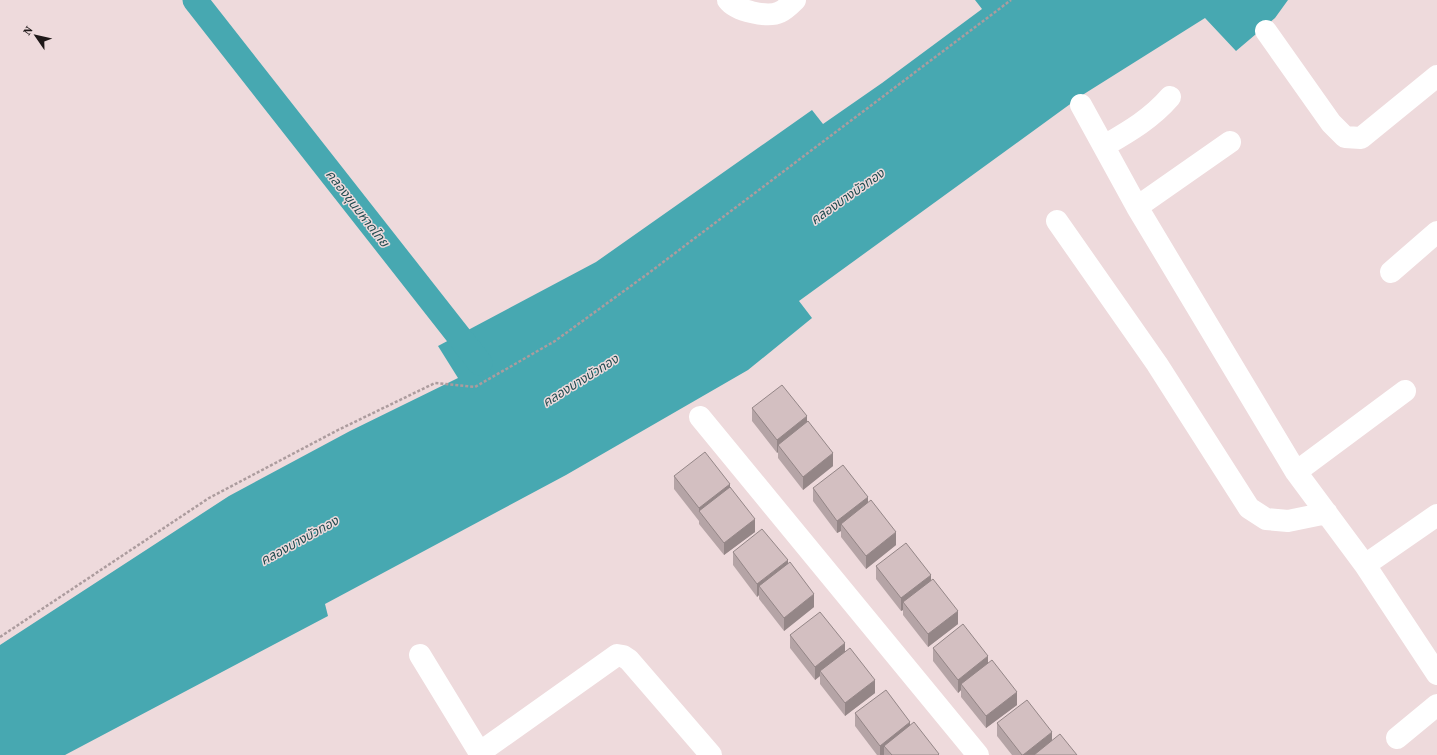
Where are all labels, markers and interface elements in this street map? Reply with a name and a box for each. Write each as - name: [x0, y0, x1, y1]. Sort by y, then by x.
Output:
- north arrow: [16, 16, 56, 56]
- text: N: [20, 23, 37, 38]
- water label: คลองบางบัวทอง: [807, 164, 888, 228]
- water label: คลองขุนมหาดไทย: [322, 166, 394, 251]
- water label: คลองบางบัวทอง: [539, 350, 622, 411]
- water label: คลองบางบัวทอง: [257, 512, 342, 569]

